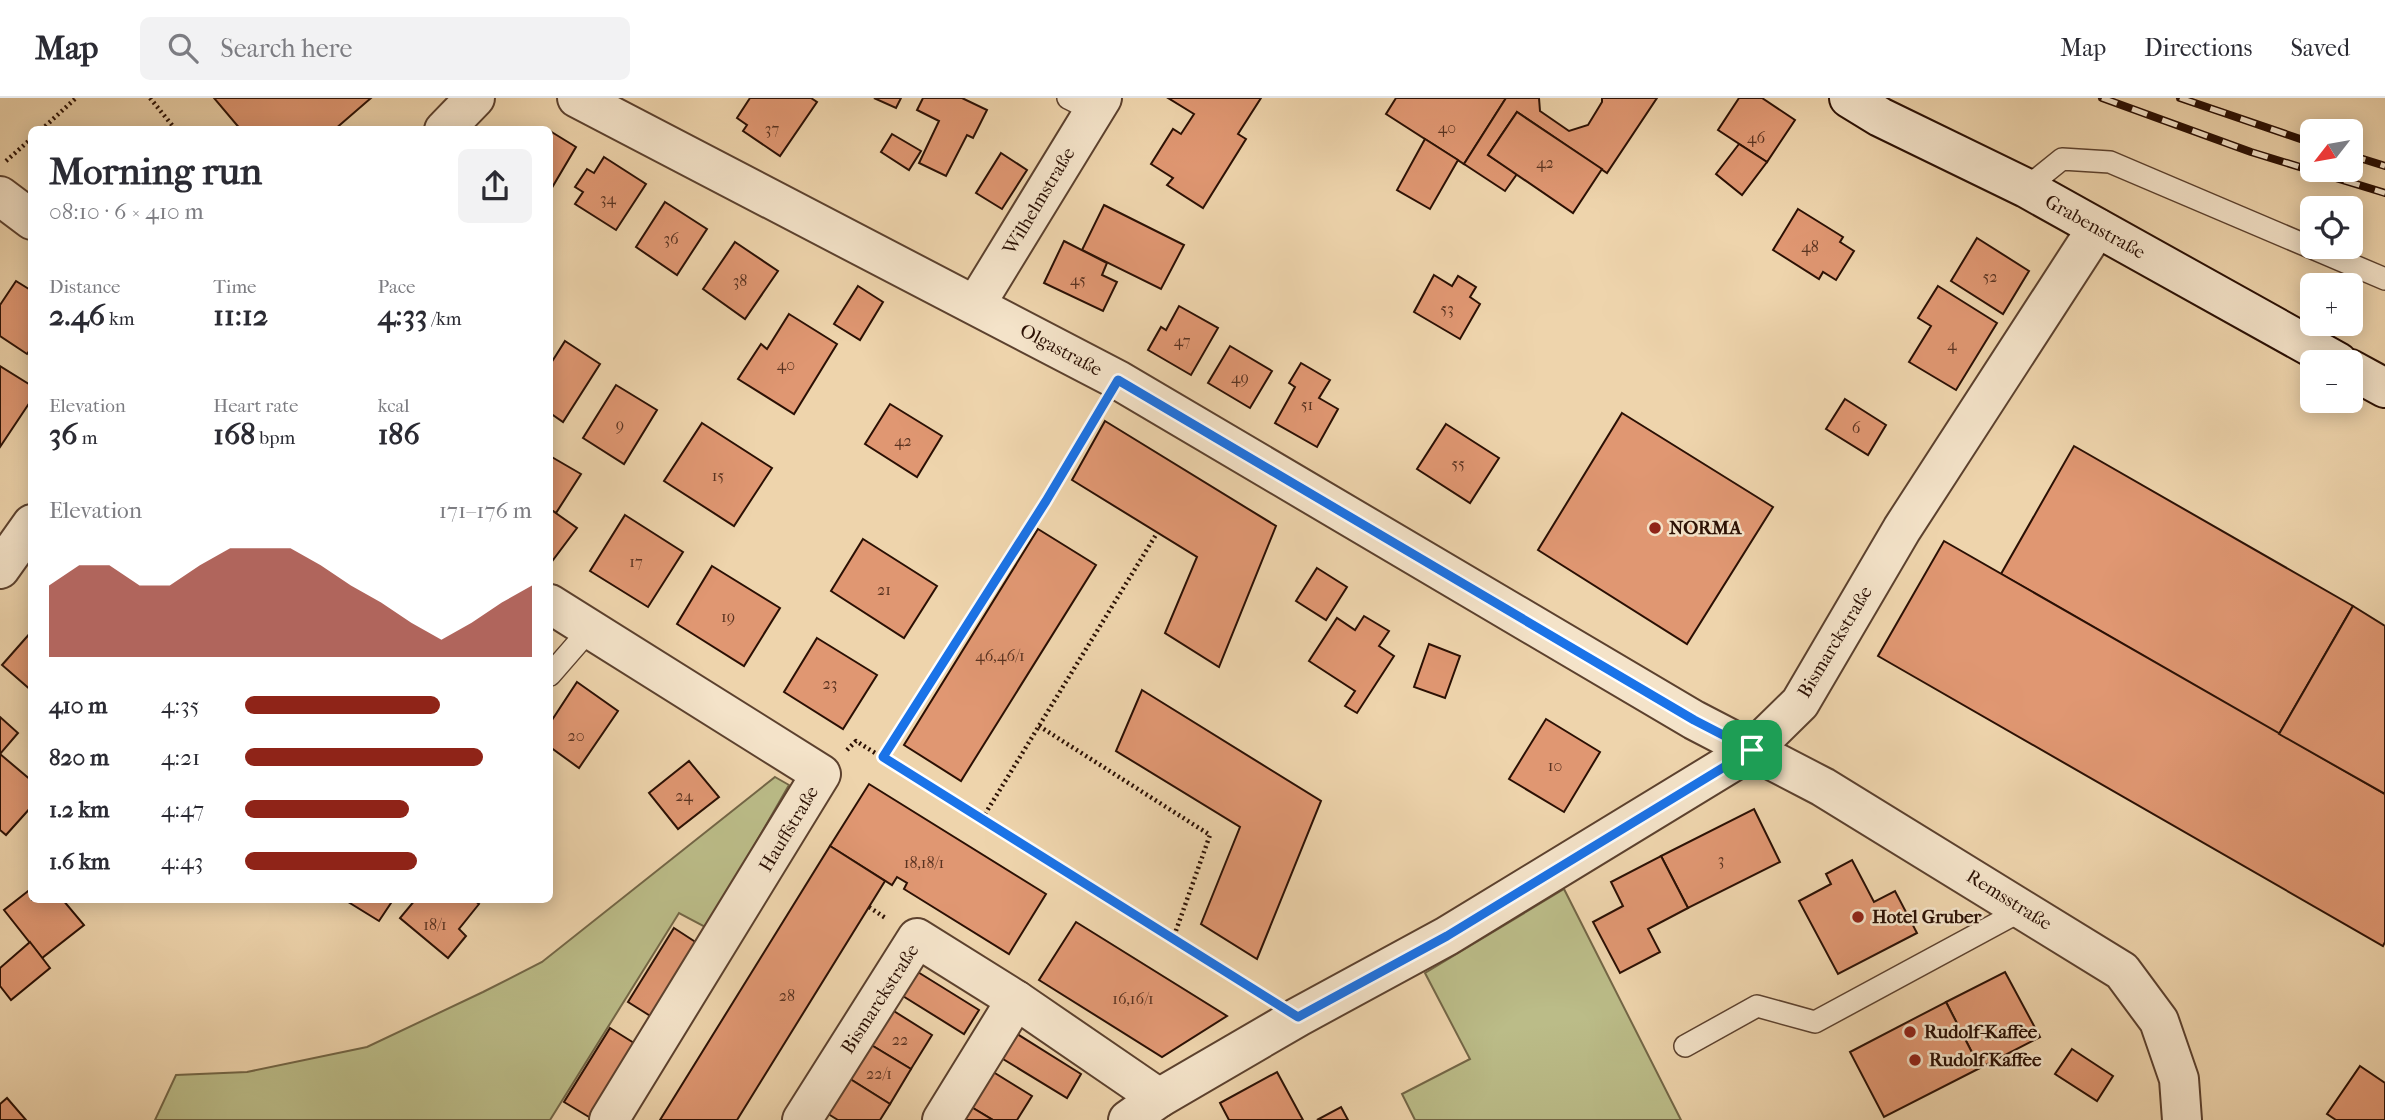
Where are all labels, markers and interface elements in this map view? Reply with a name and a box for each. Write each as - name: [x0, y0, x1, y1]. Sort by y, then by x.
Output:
- search box: [140, 17, 630, 80]
- text: Map: [35, 29, 98, 68]
- icon: search: [164, 29, 202, 67]
- text: Search here: [220, 33, 352, 64]
- text: Map: [2060, 34, 2106, 62]
- text: Directions: [2144, 34, 2252, 62]
- text: Saved: [2290, 34, 2350, 62]
- house number: 40: [1438, 118, 1456, 137]
- house number: 37: [765, 119, 779, 138]
- north arrow: [2300, 119, 2362, 182]
- map controls: [2300, 119, 2363, 413]
- house number: 46: [1747, 128, 1765, 147]
- street label: Wilhelmstraße: [998, 144, 1080, 259]
- text: Morning run: [49, 149, 262, 194]
- button: share: [458, 149, 532, 223]
- house number: 42: [1536, 153, 1554, 172]
- house number: 34: [600, 189, 617, 208]
- street label: Grabenstraße: [2041, 190, 2149, 264]
- button: locate: [2300, 196, 2363, 259]
- text: 08:10 · 6 × 410 m: [49, 198, 204, 225]
- house number: 36: [663, 229, 679, 248]
- house number: 48: [1801, 237, 1819, 256]
- house number: 52: [1982, 267, 1998, 286]
- house number: 45: [1070, 270, 1086, 289]
- house number: 38: [733, 271, 747, 290]
- button: +: [2300, 273, 2363, 336]
- text: Distance: [49, 276, 120, 298]
- text: Time: [213, 276, 257, 298]
- text: Pace: [378, 276, 416, 298]
- text: 2.46: [49, 298, 105, 333]
- text: 11:12: [213, 298, 268, 333]
- text: 4:33: [378, 298, 427, 333]
- house number: 53: [1440, 299, 1454, 318]
- text: km: [105, 308, 135, 330]
- text: /km: [427, 308, 462, 330]
- street label: Olgastraße: [1016, 319, 1106, 381]
- house number: 47: [1174, 331, 1191, 350]
- house number: 4: [1947, 335, 1957, 354]
- button: −: [2300, 350, 2363, 413]
- house number: 40: [777, 355, 795, 374]
- house number: 49: [1231, 368, 1249, 387]
- text: Elevation: [49, 395, 126, 417]
- text: Heart rate: [213, 395, 298, 417]
- text: kcal: [378, 395, 410, 417]
- house number: 51: [1301, 395, 1313, 414]
- house number: 9: [616, 415, 624, 434]
- text: 36: [49, 417, 78, 452]
- text: 168: [213, 417, 255, 452]
- text: 186: [378, 417, 420, 452]
- house number: 6: [1852, 418, 1861, 437]
- text: m: [78, 427, 97, 449]
- text: bpm: [255, 427, 295, 449]
- house number: 42: [894, 431, 912, 450]
- house number: 55: [1451, 454, 1465, 473]
- house number: 15: [712, 466, 724, 485]
- text: Elevation: [49, 497, 142, 524]
- text: 171–176 m: [439, 497, 532, 524]
- place label: NORMA: [1669, 517, 1742, 539]
- marker: NORMA: [1647, 520, 1663, 536]
- house number: 17: [629, 552, 643, 571]
- house number: 21: [877, 580, 891, 599]
- street label: Bismarckstraße: [1793, 582, 1877, 702]
- house number: 19: [721, 607, 735, 626]
- house number: 46,46/1: [975, 646, 1025, 665]
- house number: 23: [823, 674, 837, 693]
- text: 410 m: [49, 692, 107, 719]
- text: 4:35: [161, 692, 200, 719]
- pin: [1722, 720, 1782, 780]
- house number: 20: [567, 726, 585, 745]
- icon: arrive: [1733, 731, 1771, 769]
- text: 820 m: [49, 744, 109, 771]
- text: 4:21: [161, 744, 200, 771]
- house number: 10: [1548, 756, 1562, 775]
- street label: Hauffstraße: [755, 782, 823, 876]
- house number: 24: [675, 786, 693, 805]
- text: 1.2 km: [49, 796, 109, 823]
- text: 4:47: [161, 796, 204, 823]
- text: 1.6 km: [49, 848, 110, 875]
- text: 4:43: [161, 848, 203, 875]
- house number: 3: [1718, 850, 1724, 869]
- house number: 18,18/1: [904, 853, 944, 872]
- street label: Remsstraße: [1962, 865, 2056, 935]
- place label: Hotel Gruber: [1872, 906, 1982, 928]
- marker: Hotel Gruber: [1850, 909, 1866, 925]
- house number: 18/1: [423, 915, 447, 934]
- street label: Bismarckstraße: [836, 940, 924, 1058]
- house number: 28: [779, 986, 795, 1005]
- house number: 16,16/1: [1112, 989, 1154, 1008]
- place label: Rudolf-Kaffee: [1924, 1021, 2038, 1043]
- marker: Rudolf-Kaffee: [1902, 1024, 1918, 1040]
- house number: 22: [892, 1030, 908, 1049]
- place label: Rudolf Kaffee: [1929, 1049, 2042, 1071]
- marker: Rudolf Kaffee: [1907, 1052, 1923, 1068]
- house number: 22/1: [866, 1064, 892, 1083]

